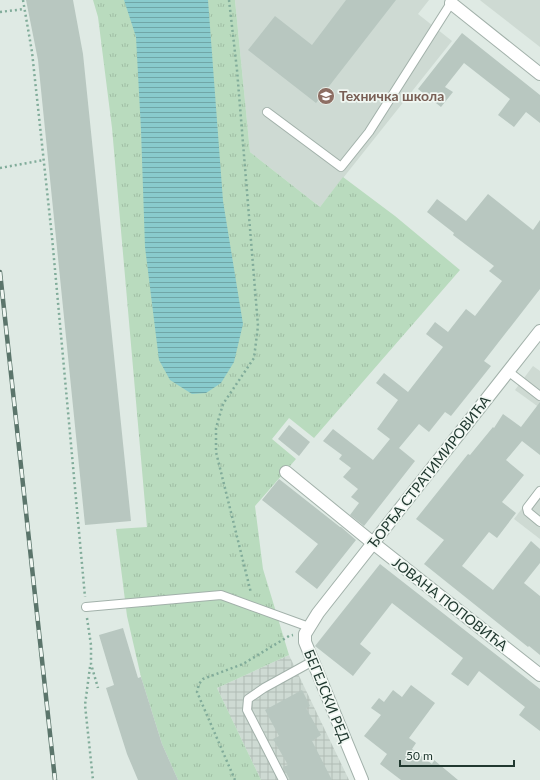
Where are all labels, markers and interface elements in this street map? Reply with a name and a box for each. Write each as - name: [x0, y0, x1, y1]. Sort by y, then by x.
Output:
- school or university icon: Техничка школа: [316, 86, 336, 106]
- place label: Техничка школа: [339, 87, 444, 104]
- street label: ЂОРЂА СТРАТИМИРОВИЋА: [364, 392, 494, 551]
- street label: ЈОВАНА ПОПОВИЋА: [389, 553, 512, 654]
- street label: БЕГЕЈСКИ РЕД: [301, 647, 354, 745]
- scale bar: [400, 742, 514, 768]
- text: 50 m: [406, 748, 433, 763]

